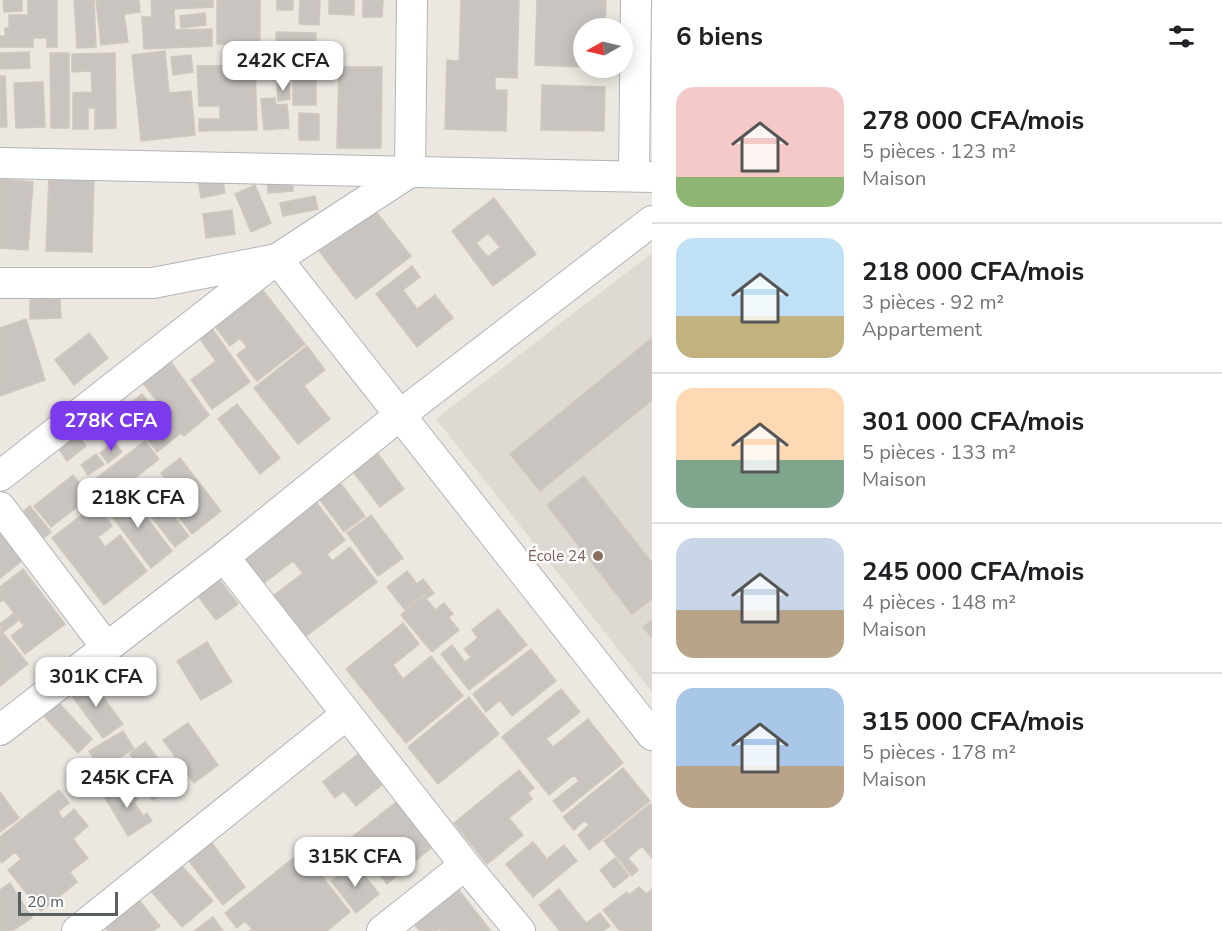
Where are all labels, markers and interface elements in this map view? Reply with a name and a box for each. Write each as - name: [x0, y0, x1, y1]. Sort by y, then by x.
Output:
- north arrow: [573, 18, 633, 78]
- map controls: [573, 18, 633, 78]
- text: 6 biens: [676, 19, 763, 54]
- icon: filters: [1165, 20, 1198, 53]
- pin: 242K CFA: [221, 41, 345, 92]
- text: 242K CFA: [236, 47, 330, 74]
- text: 278 000 CFA/mois: [862, 103, 1084, 138]
- icon: home: [724, 111, 796, 183]
- text: 5 pièces · 123 m²: [862, 138, 1016, 165]
- text: Maison: [862, 165, 926, 192]
- text: 218 000 CFA/mois: [862, 254, 1084, 289]
- icon: home: [724, 262, 796, 334]
- text: 3 pièces · 92 m²: [862, 289, 1004, 316]
- text: Appartement: [862, 316, 982, 343]
- pin: 278K CFA: [49, 401, 173, 452]
- text: 301 000 CFA/mois: [862, 404, 1084, 439]
- text: 278K CFA: [64, 407, 158, 434]
- icon: home: [724, 412, 796, 484]
- text: 5 pièces · 133 m²: [862, 439, 1016, 466]
- text: Maison: [862, 466, 926, 493]
- pin: 218K CFA: [76, 478, 200, 529]
- text: 218K CFA: [91, 484, 185, 511]
- place label: École 24: [528, 546, 586, 566]
- marker: École 24: [591, 549, 605, 563]
- text: 245 000 CFA/mois: [862, 554, 1084, 589]
- icon: home: [724, 562, 796, 634]
- text: 4 pièces · 148 m²: [862, 589, 1016, 616]
- text: Maison: [862, 616, 926, 643]
- pin: 301K CFA: [34, 657, 158, 708]
- text: 301K CFA: [49, 663, 143, 690]
- text: 315 000 CFA/mois: [862, 704, 1084, 739]
- icon: home: [724, 712, 796, 784]
- text: 5 pièces · 178 m²: [862, 739, 1016, 766]
- pin: 245K CFA: [65, 758, 189, 809]
- text: 245K CFA: [80, 764, 174, 791]
- text: Maison: [862, 766, 926, 793]
- pin: 315K CFA: [293, 837, 417, 888]
- text: 315K CFA: [308, 843, 402, 870]
- scale bar: [18, 889, 118, 916]
- text: 20 m: [27, 891, 64, 913]

